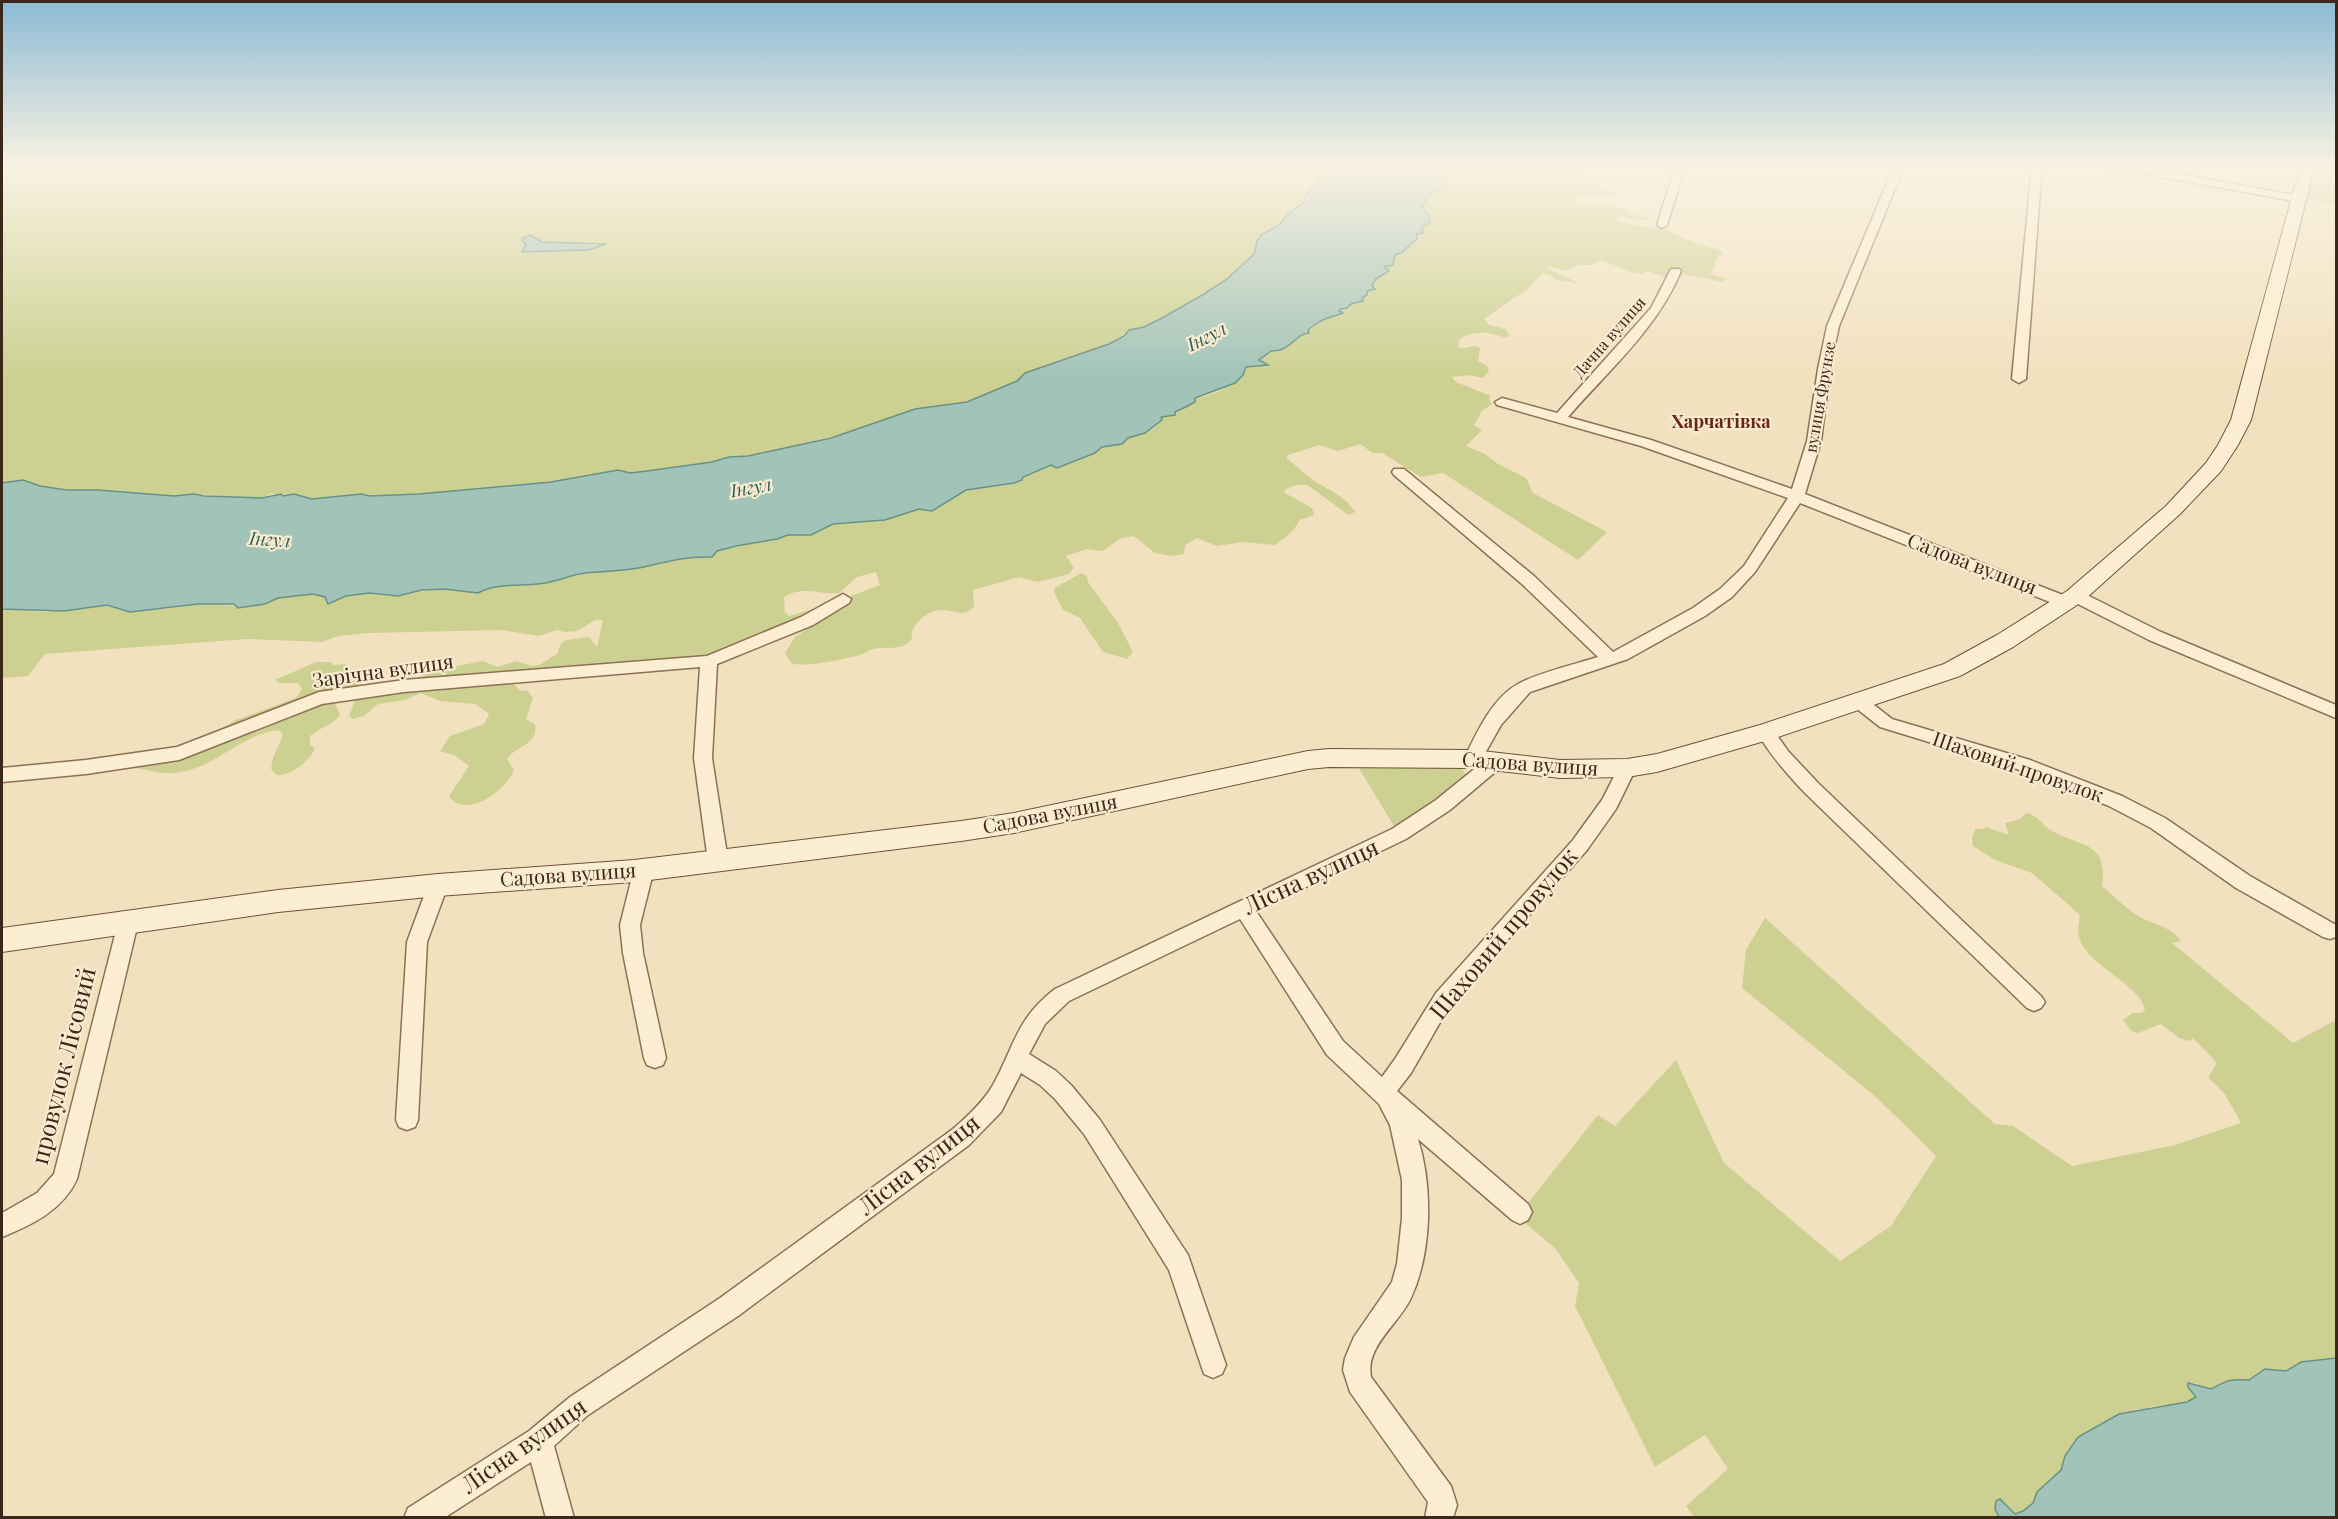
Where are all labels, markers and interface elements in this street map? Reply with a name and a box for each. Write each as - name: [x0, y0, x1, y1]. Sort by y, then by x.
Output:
- street label: Дачна вулиця: [1568, 291, 1650, 382]
- water label: Інгул: [1182, 316, 1230, 357]
- street label: вулиця Фрунзе: [1799, 340, 1840, 454]
- district label: Харчатівка: [1671, 409, 1771, 433]
- water label: Інгул: [727, 472, 773, 503]
- water label: Інгул: [248, 526, 292, 552]
- street label: Садова вулиця: [1904, 526, 2041, 600]
- street label: Зарічна вулиця: [311, 646, 455, 693]
- street label: Шаховий провулок: [1929, 724, 2108, 808]
- street label: Садова вулиця: [1461, 744, 1599, 781]
- street label: Садова вулиця: [980, 786, 1120, 839]
- street label: Лісна вулиця: [1236, 830, 1383, 921]
- street label: Шаховий провулок: [1421, 840, 1584, 1025]
- street label: Садова вулиця: [499, 855, 637, 892]
- street label: провулок Лісовий: [22, 964, 102, 1167]
- street label: Лісна вулиця: [849, 1106, 985, 1222]
- street label: Лісна вулиця: [453, 1389, 592, 1500]

